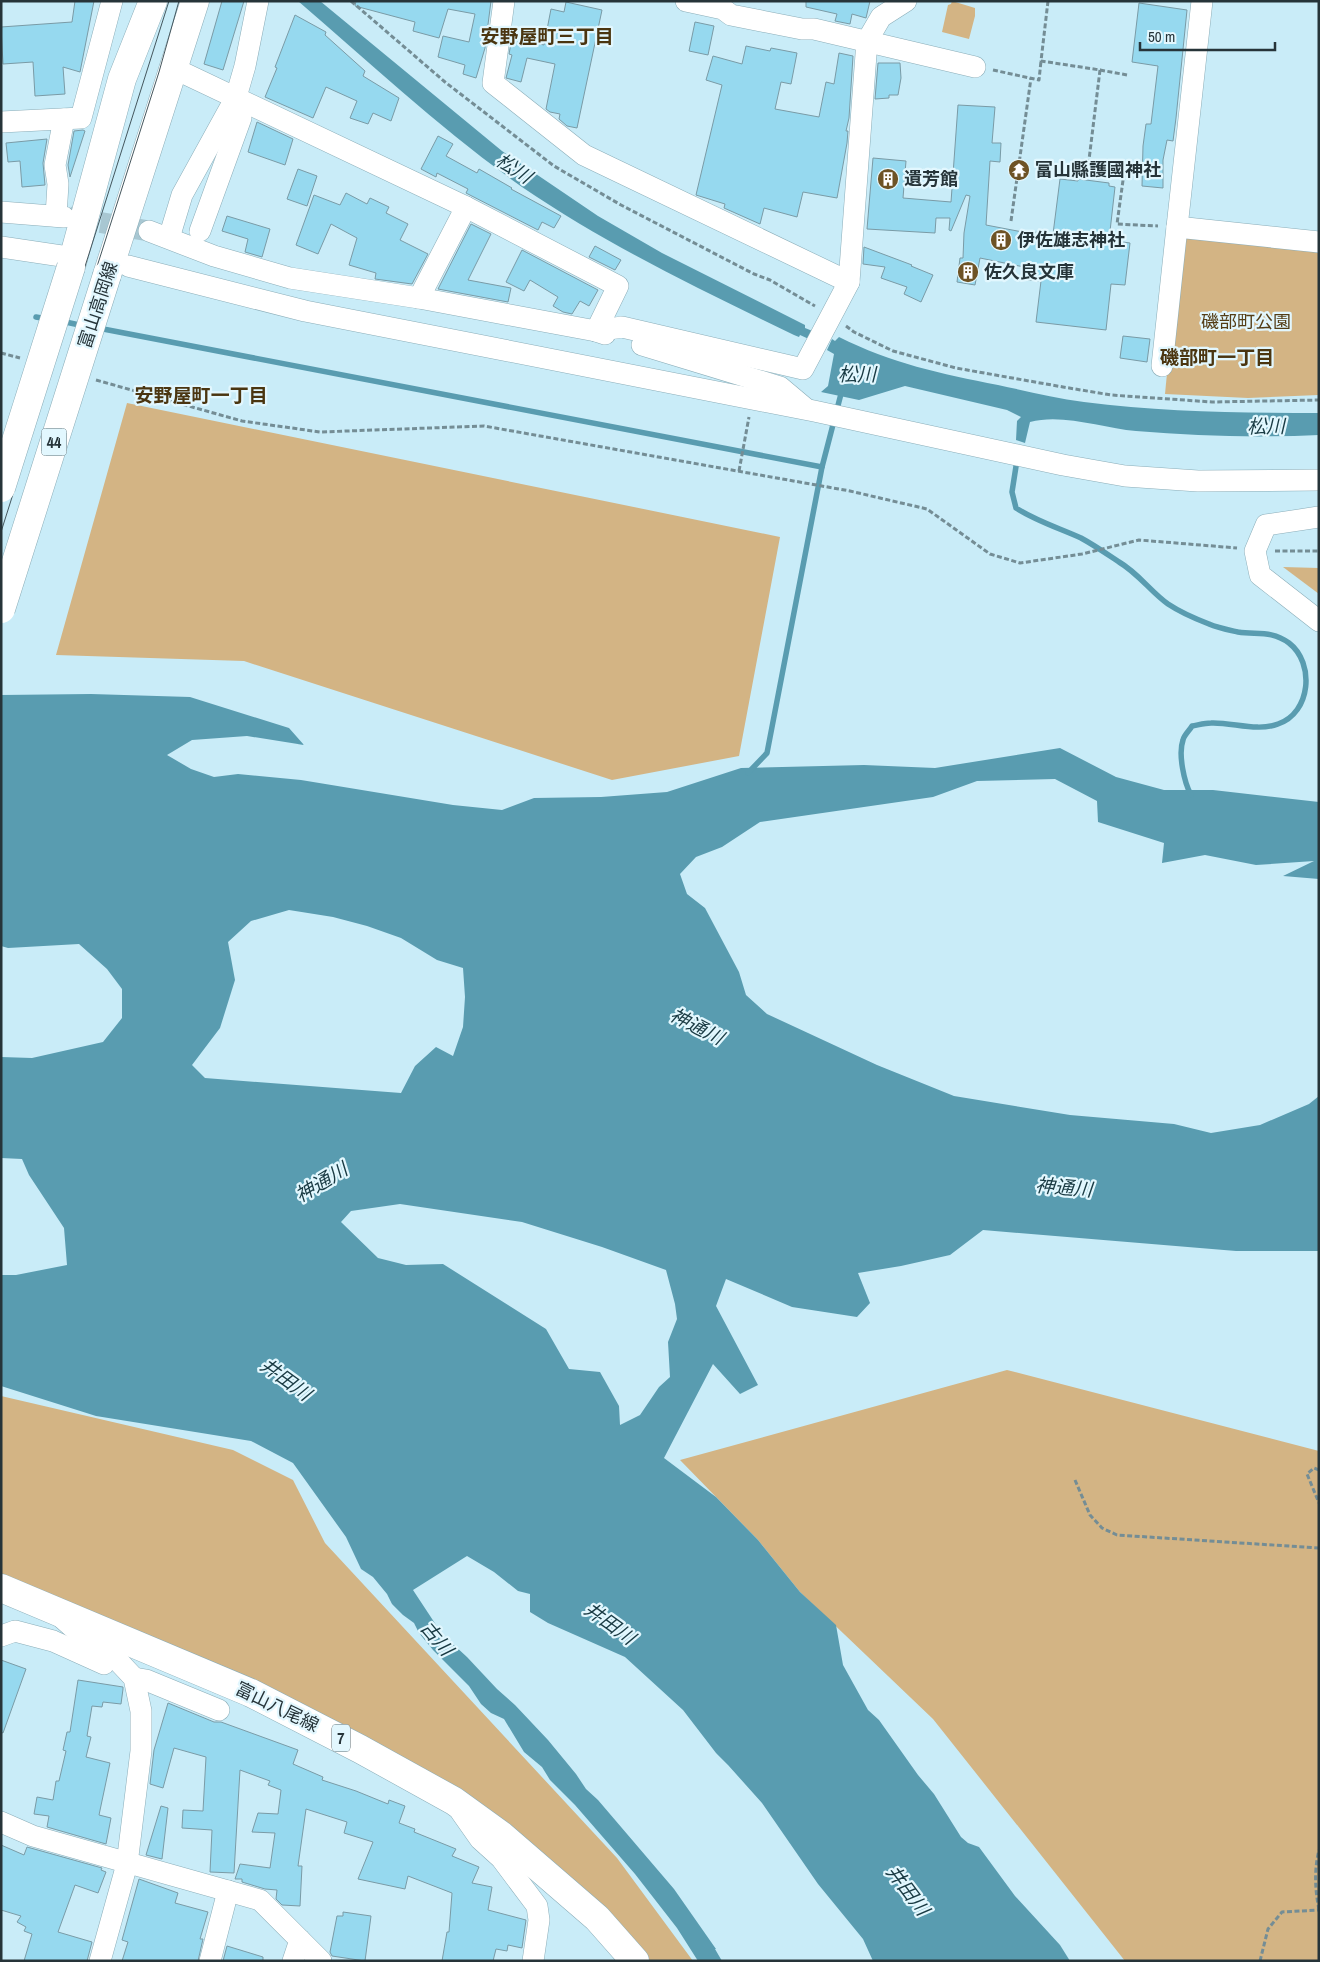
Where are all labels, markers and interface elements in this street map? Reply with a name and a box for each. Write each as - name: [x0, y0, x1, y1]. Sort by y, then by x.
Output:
- scale bar: [1140, 20, 1275, 52]
- district label: 安野屋町三丁目: [480, 23, 614, 49]
- text: 50 m: [1148, 26, 1175, 47]
- water label: 松川: [491, 147, 539, 190]
- place label: 富山縣護國神社: [1035, 157, 1161, 182]
- temple icon: 富山縣護國神社: [1007, 158, 1031, 182]
- place label: 遺芳館: [904, 166, 958, 191]
- building icon: 遺芳館: [876, 167, 900, 191]
- place label: 伊佐雄志神社: [1017, 227, 1125, 252]
- building icon: 伊佐雄志神社: [989, 228, 1013, 252]
- street label: 富山高岡線: [72, 258, 123, 352]
- place label: 佐久良文庫: [984, 259, 1074, 284]
- building icon: 佐久良文庫: [956, 260, 980, 284]
- park label: 磯部町公園: [1201, 309, 1291, 334]
- district label: 磯部町一丁目: [1160, 344, 1274, 370]
- water label: 松川: [838, 361, 878, 387]
- district label: 安野屋町一丁目: [134, 382, 268, 408]
- water label: 松川: [1247, 413, 1287, 439]
- road number: 44: [42, 428, 66, 456]
- water label: 神通川: [666, 1001, 730, 1051]
- water label: 神通川: [290, 1155, 354, 1208]
- water label: 神通川: [1034, 1172, 1096, 1203]
- water label: 井田川: [255, 1352, 318, 1407]
- water label: 井田川: [579, 1596, 642, 1651]
- water label: 古川: [415, 1615, 460, 1662]
- street label: 富山八尾線: [231, 1676, 323, 1738]
- road number: 7: [332, 1725, 350, 1752]
- water label: 井田川: [880, 1859, 937, 1922]

